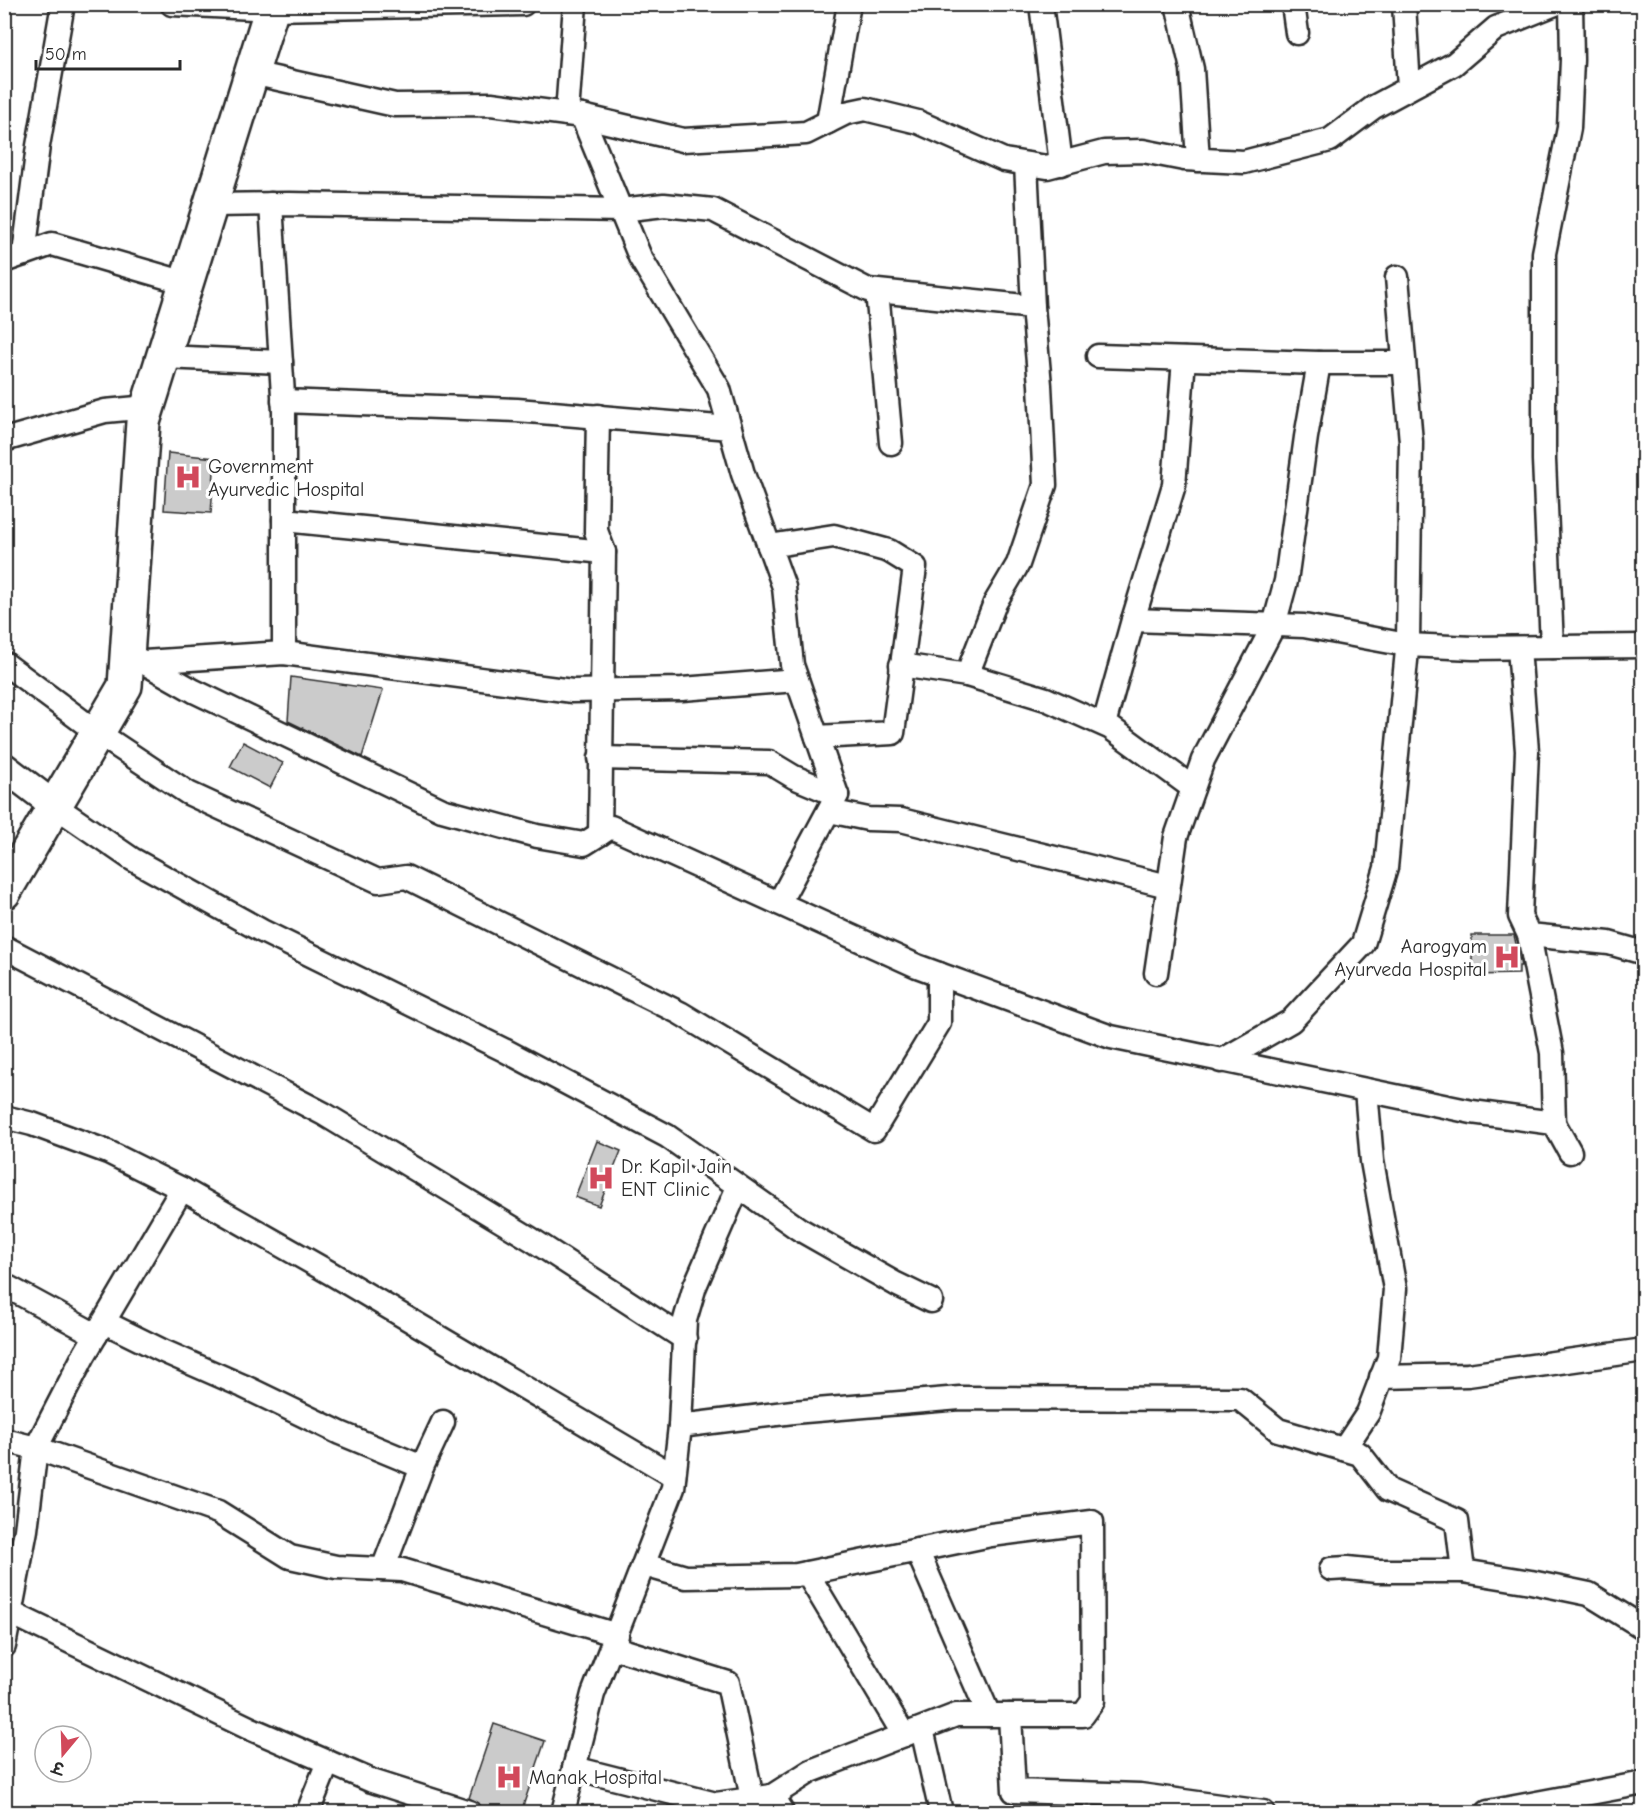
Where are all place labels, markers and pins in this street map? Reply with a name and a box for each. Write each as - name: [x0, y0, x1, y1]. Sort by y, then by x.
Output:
- place label: Government Ayurvedic Hospital: [208, 455, 364, 501]
- hospital icon: Government Ayurvedic Hospital: [173, 462, 203, 492]
- place label: Aarogyam Ayurveda Hospital: [1334, 935, 1487, 981]
- hospital icon: Aarogyam Ayurveda Hospital: [1492, 942, 1522, 972]
- place label: Dr. Kapil Jain ENT Clinic: [621, 1155, 732, 1201]
- hospital icon: Dr. Kapil Jain ENT Clinic: [586, 1163, 616, 1193]
- hospital icon: Manak Hospital: [494, 1762, 524, 1792]
- place label: Manak Hospital: [529, 1766, 662, 1789]

